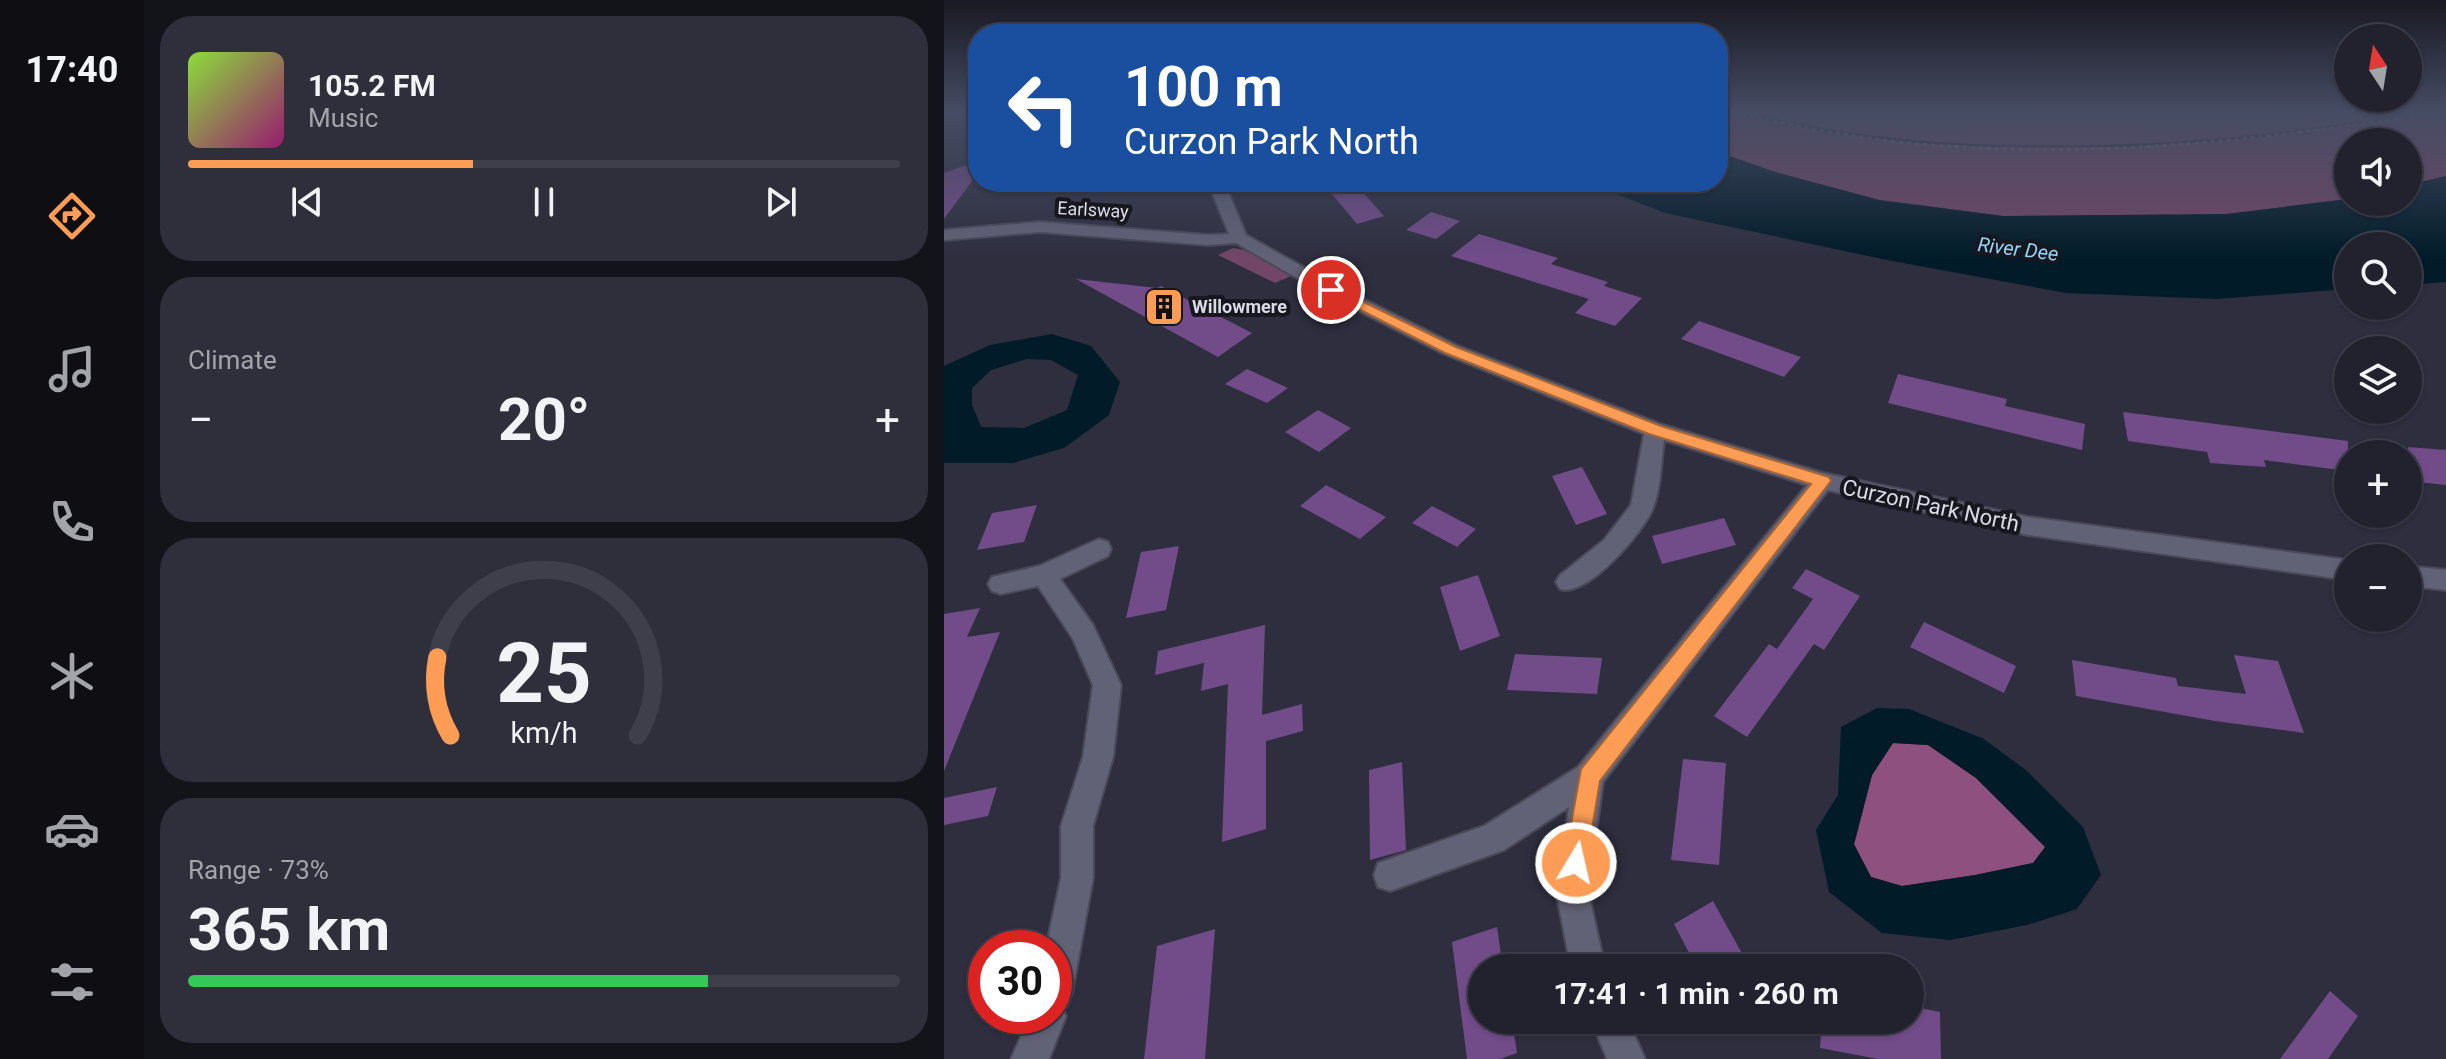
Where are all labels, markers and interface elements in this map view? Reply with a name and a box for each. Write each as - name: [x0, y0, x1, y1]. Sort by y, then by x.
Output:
- north arrow: [2334, 24, 2422, 112]
- map controls: [2334, 24, 2422, 632]
- text: 17:40: [26, 49, 118, 91]
- text: 100 m: [1124, 54, 1283, 120]
- icon: left: [992, 56, 1096, 160]
- text: 105.2 FM: [308, 68, 436, 103]
- text: Music: [308, 103, 378, 133]
- text: Curzon Park North: [1124, 121, 1419, 163]
- button: sound: [2334, 128, 2422, 216]
- icon: previous: [285, 180, 329, 224]
- icon: pause: [522, 180, 566, 224]
- icon: next: [759, 180, 803, 224]
- icon: directions: [44, 188, 100, 244]
- street label: Earlsway: [1057, 197, 1130, 222]
- water label: River Dee: [1976, 232, 2060, 266]
- button: search: [2334, 232, 2422, 320]
- pin: [1297, 256, 1365, 324]
- icon: arrive: [1309, 268, 1353, 312]
- building icon: Willowmere: [1143, 286, 1185, 328]
- place label: Willowmere: [1192, 296, 1287, 317]
- button: layers: [2334, 336, 2422, 424]
- icon: music: [44, 341, 100, 397]
- text: Climate: [188, 345, 277, 375]
- text: 20°: [498, 384, 590, 455]
- text: −: [188, 394, 213, 446]
- text: +: [875, 394, 900, 446]
- button: +: [2334, 440, 2422, 528]
- street label: Curzon Park North: [1840, 475, 2022, 536]
- icon: phone: [44, 494, 100, 550]
- button: −: [2334, 544, 2422, 632]
- text: 25: [496, 624, 592, 721]
- icon: climate: [44, 648, 100, 704]
- text: km/h: [510, 716, 578, 750]
- icon: car: [44, 801, 100, 857]
- position arrow: [1534, 821, 1618, 905]
- text: Range · 73%: [188, 855, 329, 885]
- text: 365 km: [188, 894, 390, 965]
- speed limit sign: 30: [968, 930, 1072, 1034]
- icon: filters: [44, 954, 100, 1010]
- text: 17:41 · 1 min · 260 m: [1553, 976, 1839, 1011]

